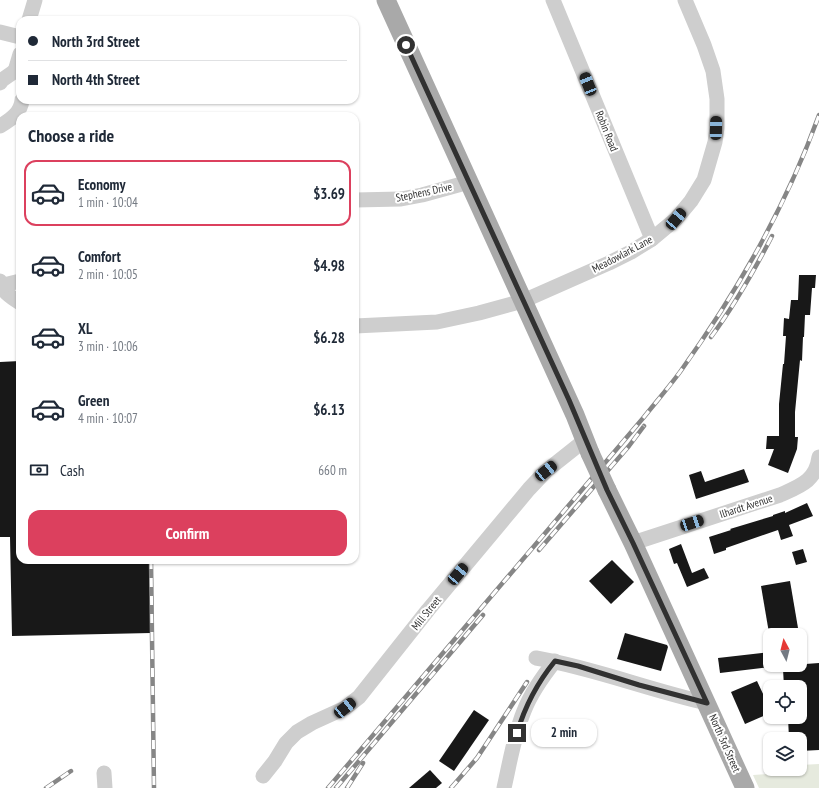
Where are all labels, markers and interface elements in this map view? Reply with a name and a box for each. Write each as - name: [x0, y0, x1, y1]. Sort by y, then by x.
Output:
- text: North 3rd Street: [52, 32, 140, 51]
- route start: [397, 36, 415, 54]
- text: North 4th Street: [52, 70, 140, 89]
- car: [578, 71, 598, 97]
- street label: Robin Road: [593, 109, 622, 154]
- car: [710, 116, 722, 140]
- text: Choose a ride: [28, 124, 114, 147]
- icon: car: [30, 175, 66, 211]
- text: Economy: [78, 175, 126, 194]
- street label: Stephens Drive: [395, 179, 454, 205]
- text: $3.69: [313, 184, 345, 203]
- text: 1 min · 10:04: [78, 194, 138, 211]
- car: [664, 206, 688, 232]
- street label: Meadowlark Lane: [589, 232, 655, 276]
- icon: car: [30, 247, 66, 283]
- text: Comfort: [78, 247, 121, 266]
- text: $4.98: [313, 256, 345, 275]
- text: 2 min · 10:05: [78, 266, 138, 283]
- icon: car: [30, 319, 66, 355]
- text: XL: [78, 319, 92, 338]
- text: $6.28: [313, 328, 345, 347]
- text: 3 min · 10:06: [78, 338, 138, 355]
- icon: car: [30, 391, 66, 427]
- text: Green: [78, 391, 110, 410]
- text: $6.13: [313, 400, 345, 419]
- text: 4 min · 10:07: [78, 410, 138, 427]
- icon: cash: [28, 459, 50, 481]
- car: [533, 459, 559, 483]
- text: Cash: [60, 461, 84, 480]
- text: 660 m: [318, 462, 347, 479]
- street label: Ilhardt Avenue: [718, 491, 775, 521]
- button: Confirm: [28, 510, 347, 556]
- car: [679, 514, 705, 532]
- car: [446, 561, 470, 587]
- street label: Mill Street: [408, 593, 444, 633]
- north arrow: [763, 628, 807, 672]
- map controls: [763, 628, 807, 776]
- button: locate: [763, 680, 807, 724]
- car: [332, 696, 358, 720]
- street label: North 3rd Street: [706, 712, 744, 774]
- callout: 2 min: [531, 719, 597, 747]
- route end: [508, 724, 526, 742]
- text: 2 min: [551, 724, 577, 741]
- button: layers: [763, 732, 807, 776]

